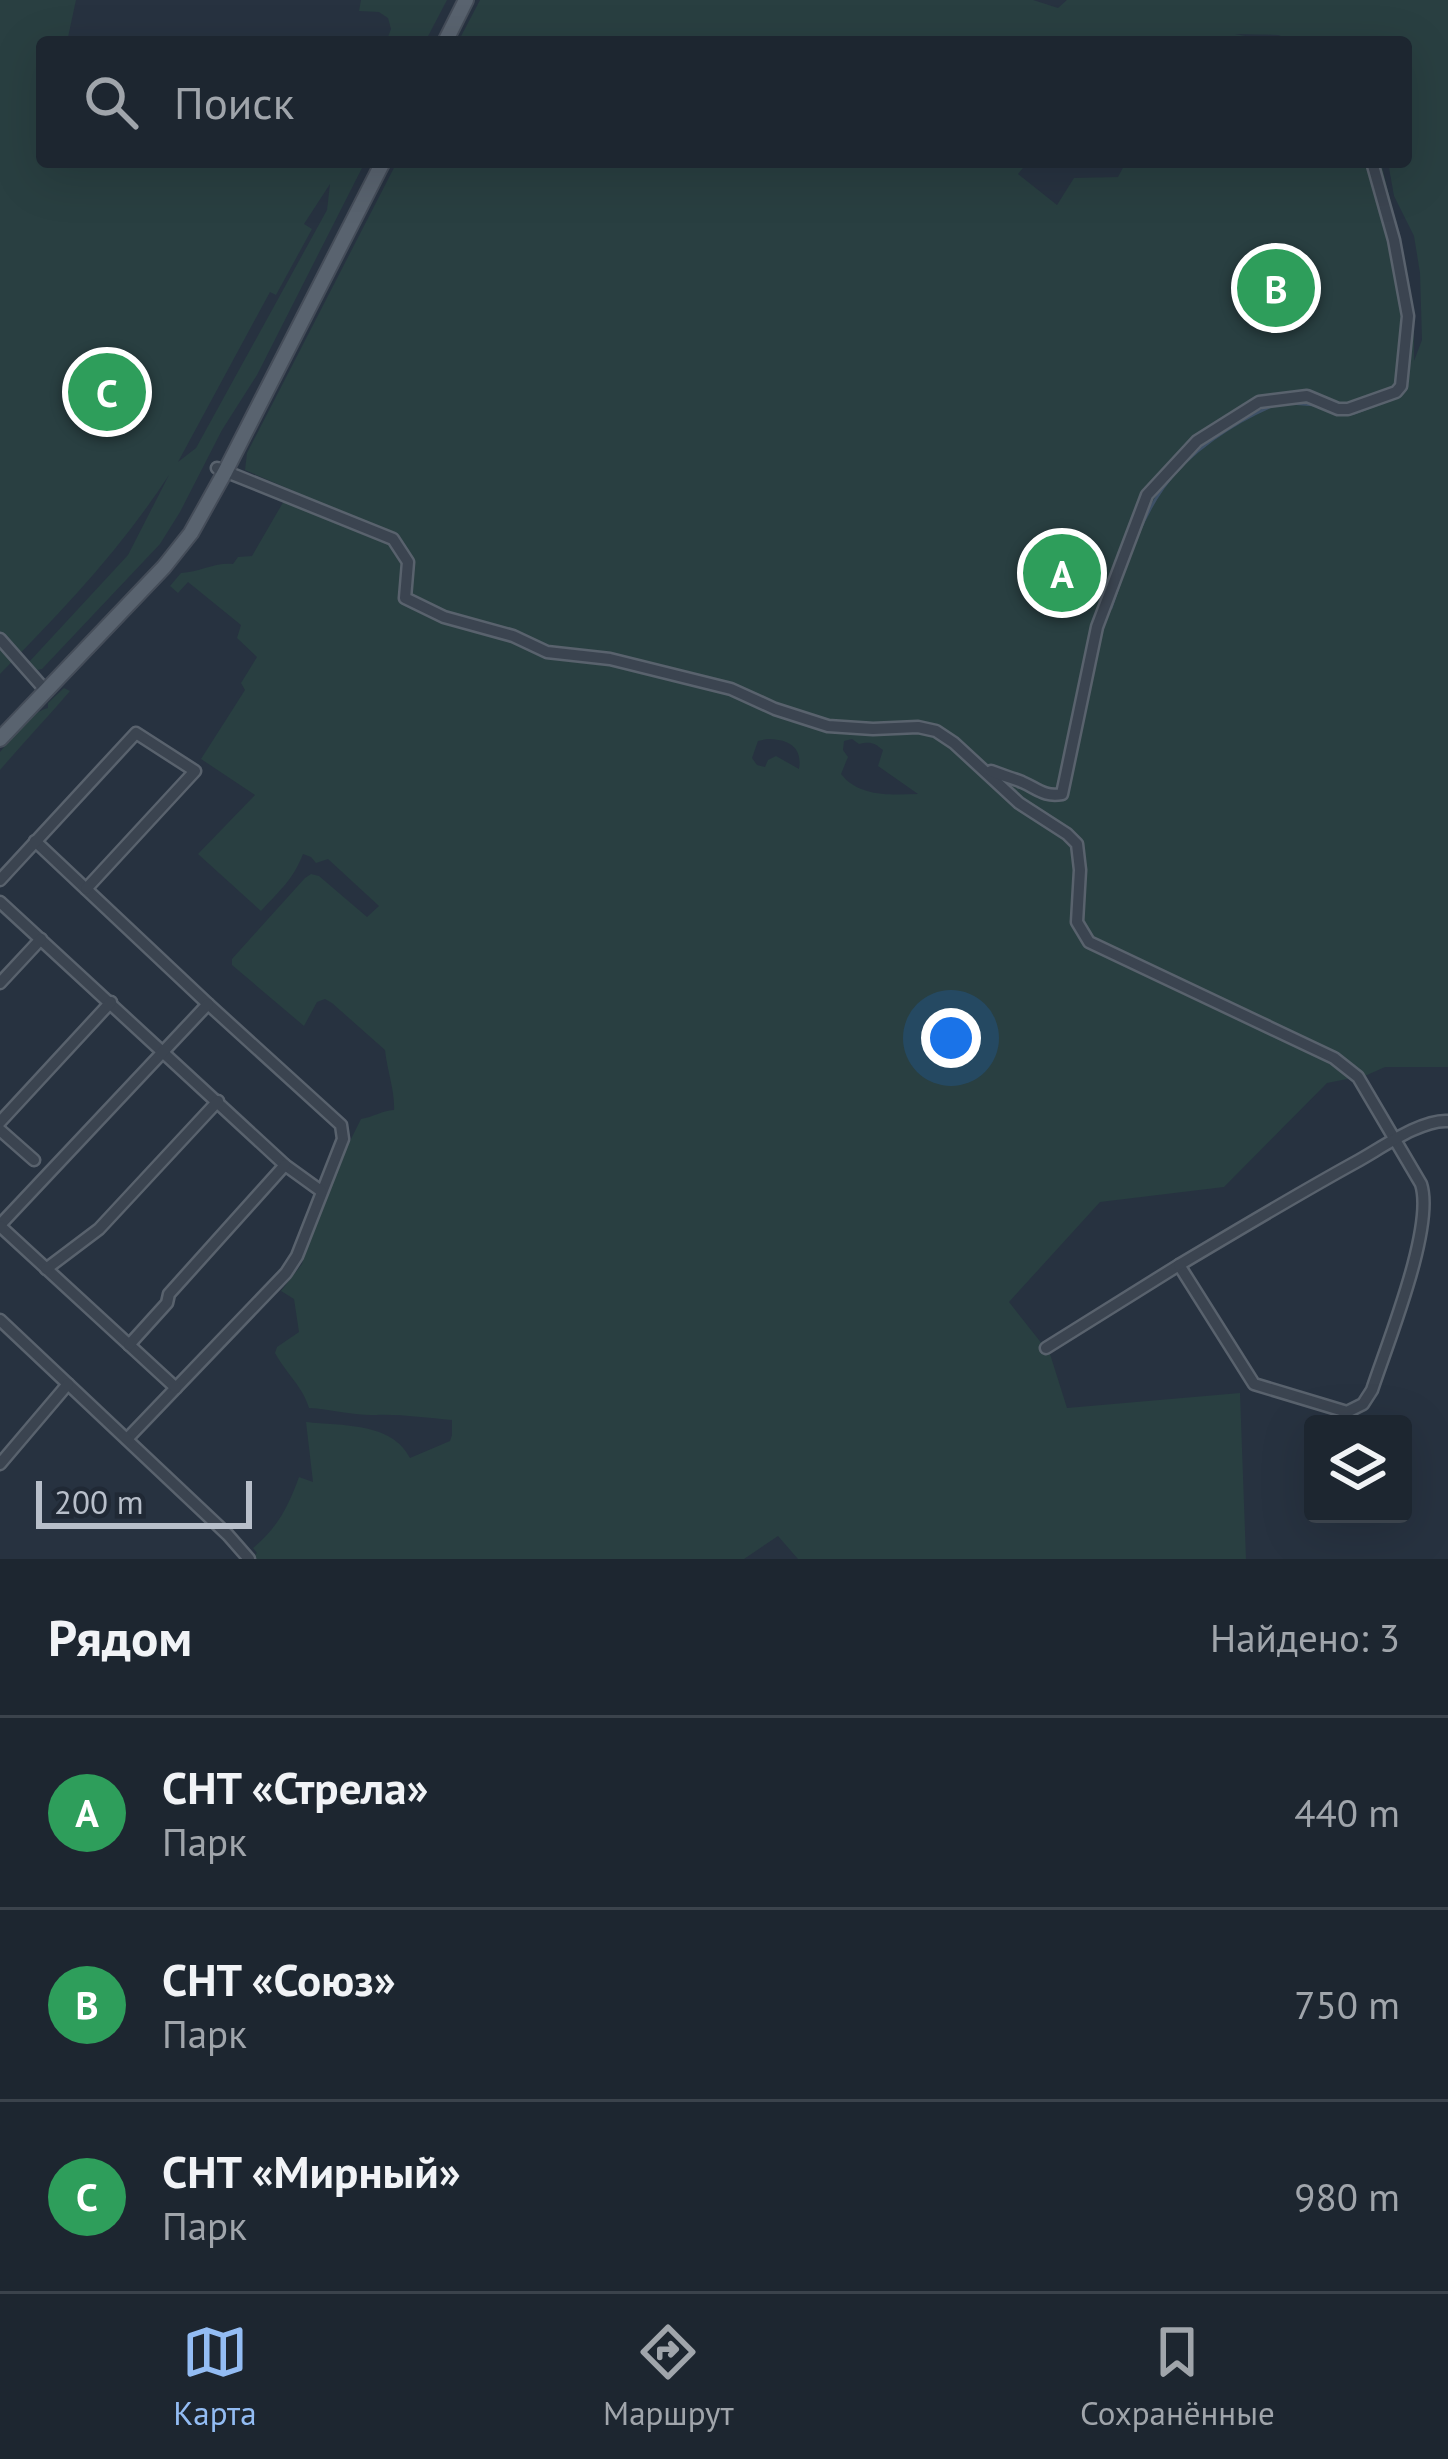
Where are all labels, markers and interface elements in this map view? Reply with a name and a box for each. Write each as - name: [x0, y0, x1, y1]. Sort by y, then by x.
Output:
- search box: [36, 36, 1412, 168]
- icon: search: [78, 69, 144, 135]
- text: Поиск: [174, 73, 294, 131]
- pin: B: [1237, 243, 1315, 333]
- pin: C: [68, 347, 146, 437]
- pin: A: [1023, 528, 1101, 618]
- your location: [921, 1008, 981, 1068]
- map controls: [1304, 1415, 1412, 1523]
- button: layers: [1304, 1415, 1412, 1523]
- scale bar: [36, 1475, 252, 1528]
- text: 200 m: [54, 1480, 144, 1523]
- text: Рядом: [48, 1604, 192, 1670]
- text: Найдено: 3: [1210, 1612, 1400, 1663]
- text: СНТ «Стрела»: [162, 1758, 428, 1816]
- text: A: [75, 1787, 99, 1838]
- text: 440 m: [1294, 1787, 1400, 1838]
- text: Парк: [162, 1816, 247, 1867]
- text: СНТ «Союз»: [162, 1950, 396, 2008]
- text: B: [75, 1979, 99, 2030]
- text: 750 m: [1294, 1979, 1400, 2030]
- text: Парк: [162, 2008, 247, 2059]
- text: СНТ «Мирный»: [162, 2142, 461, 2200]
- text: C: [76, 2171, 98, 2222]
- text: 980 m: [1294, 2171, 1400, 2222]
- text: Парк: [162, 2200, 247, 2251]
- tab: Карта: [173, 2319, 257, 2434]
- tab: Маршрут: [603, 2319, 734, 2434]
- tab: Сохранённые: [1080, 2319, 1275, 2434]

